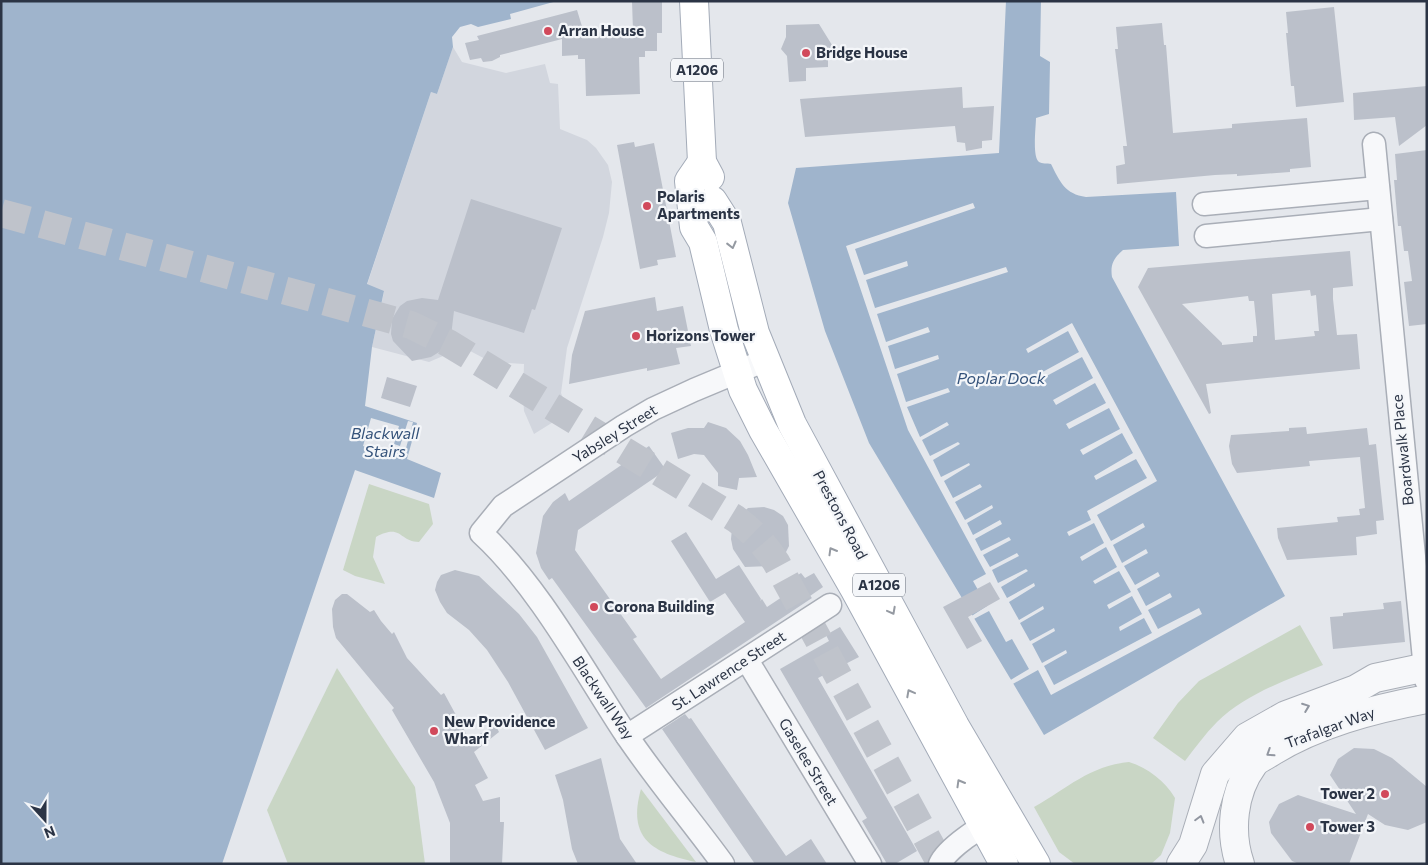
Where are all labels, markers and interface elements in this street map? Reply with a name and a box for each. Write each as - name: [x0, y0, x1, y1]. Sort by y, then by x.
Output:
- place label: Arran House: [558, 21, 644, 39]
- marker: Arran House: [542, 25, 554, 37]
- place label: Bridge House: [816, 43, 908, 61]
- marker: Bridge House: [800, 47, 812, 59]
- road number: A1206: [671, 58, 723, 82]
- place label: Polaris Apartments: [657, 187, 740, 222]
- marker: Polaris Apartments: [641, 200, 653, 212]
- one-way arrow: [726, 241, 737, 249]
- place label: Horizons Tower: [646, 326, 755, 344]
- marker: Horizons Tower: [630, 330, 642, 342]
- water label: Poplar Dock: [957, 368, 1046, 387]
- street label: Boardwalk Place: [1387, 393, 1417, 507]
- street label: Yabsley Street: [569, 400, 660, 466]
- water label: Blackwall Stairs: [351, 423, 420, 460]
- street label: Prestons Road: [810, 467, 872, 562]
- one-way arrow: [829, 547, 839, 556]
- road number: A1206: [853, 574, 905, 596]
- place label: Corona Building: [604, 597, 714, 615]
- marker: Corona Building: [588, 601, 600, 613]
- one-way arrow: [886, 605, 896, 614]
- street label: St. Lawrence Street: [668, 627, 789, 714]
- street label: Blackwall Way: [569, 652, 639, 743]
- one-way arrow: [906, 690, 916, 699]
- street label: Trafalgar Way: [1282, 702, 1377, 752]
- one-way arrow: [1301, 703, 1309, 713]
- place label: New Providence Wharf: [444, 712, 556, 747]
- street label: Gaselee Street: [776, 715, 842, 808]
- marker: New Providence Wharf: [428, 725, 440, 737]
- one-way arrow: [1266, 746, 1275, 756]
- one-way arrow: [956, 779, 966, 788]
- place label: Tower 2: [1320, 784, 1375, 802]
- marker: Tower 2: [1379, 788, 1391, 800]
- north arrow: [20, 795, 70, 845]
- one-way arrow: [1194, 816, 1204, 824]
- place label: Tower 3: [1320, 817, 1375, 835]
- marker: Tower 3: [1304, 821, 1316, 833]
- text: N: [42, 823, 58, 842]

